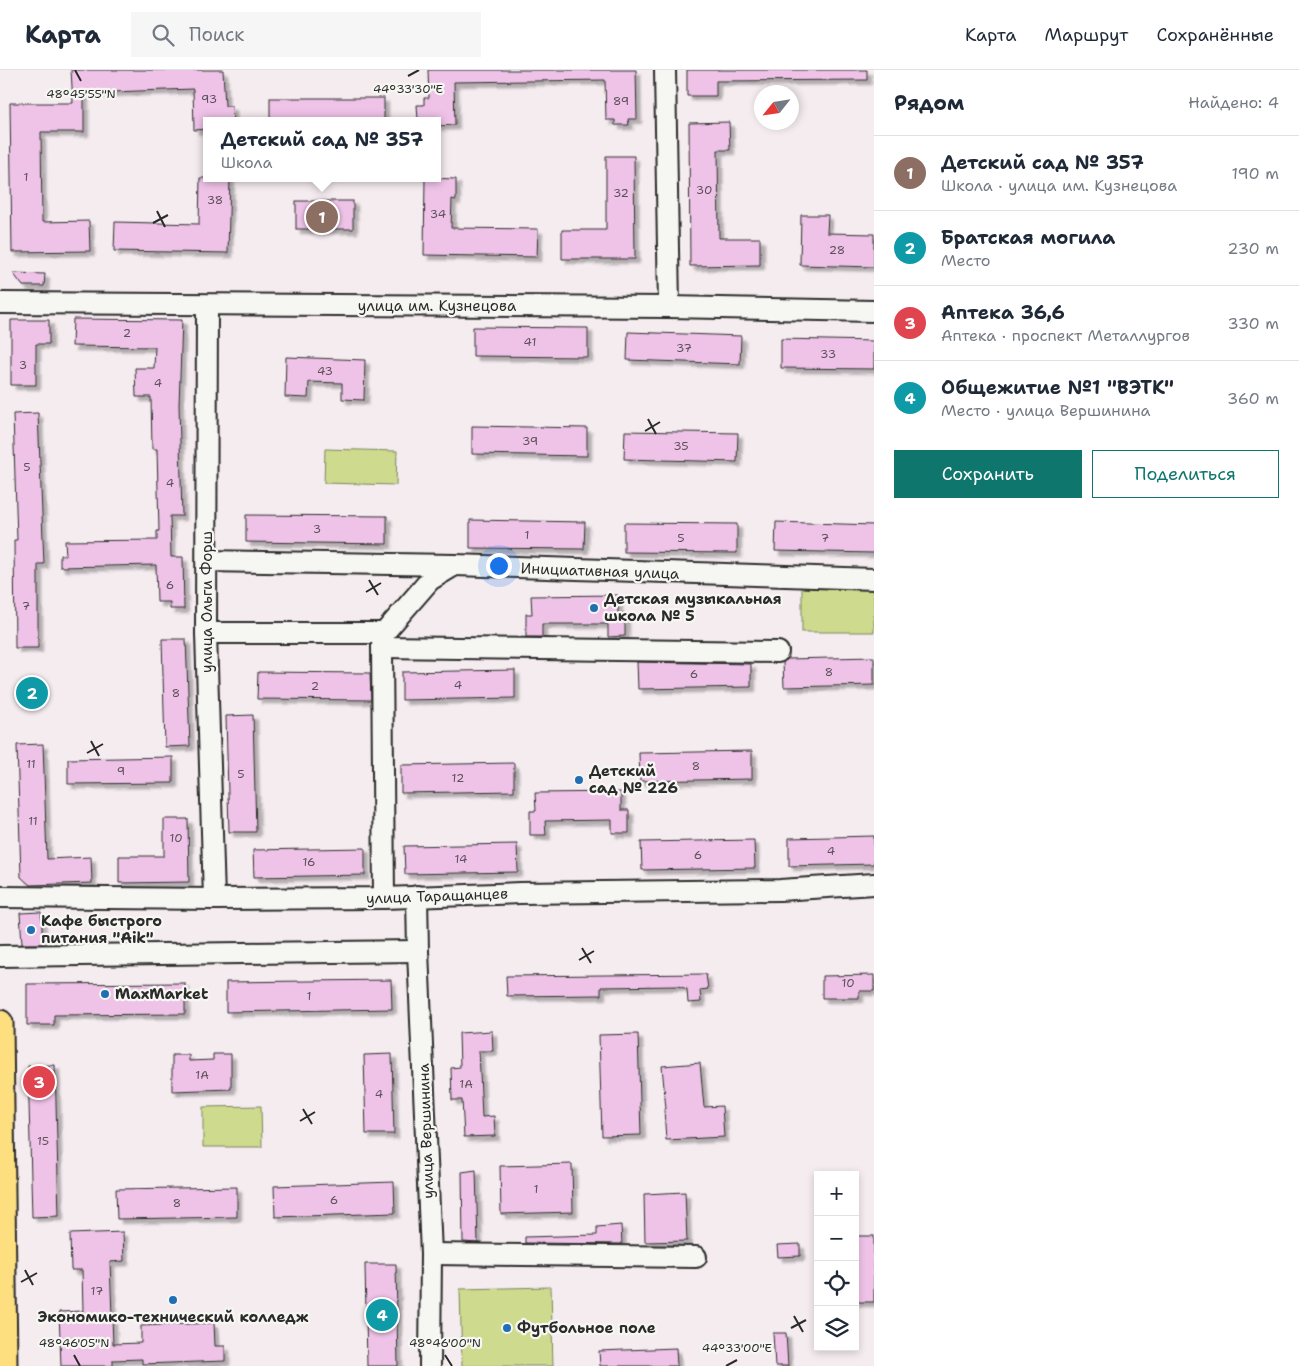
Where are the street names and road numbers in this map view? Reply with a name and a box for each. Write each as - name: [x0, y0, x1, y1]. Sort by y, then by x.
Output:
- street label: улица им. Кузнецова: [358, 296, 517, 316]
- street label: улица Ольги Форш: [197, 531, 217, 673]
- street label: Инициативная улица: [520, 558, 680, 584]
- street label: улица Таращанцев: [366, 884, 508, 908]
- street label: улица Вершинина: [414, 1062, 438, 1199]

